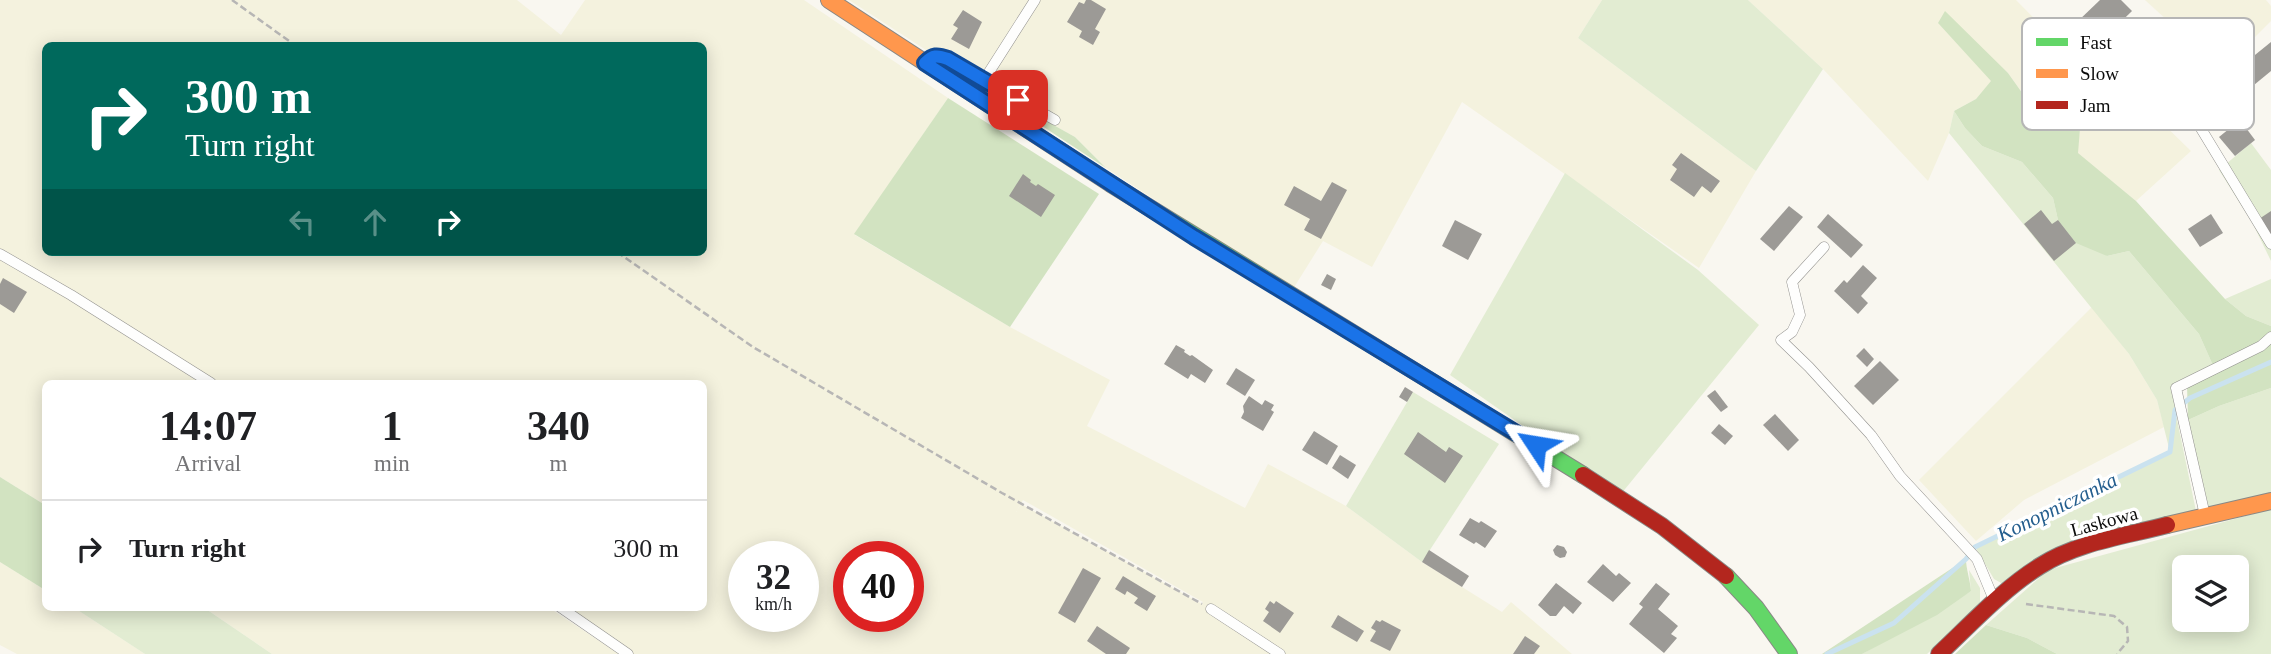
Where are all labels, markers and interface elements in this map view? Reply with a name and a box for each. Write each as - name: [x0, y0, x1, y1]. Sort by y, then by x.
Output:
- legend: [2022, 18, 2254, 130]
- text: Fast: [2080, 32, 2112, 53]
- text: Slow: [2080, 63, 2119, 84]
- text: 300 m: [185, 69, 312, 124]
- icon: right: [70, 70, 161, 161]
- pin: [988, 70, 1048, 130]
- icon: arrive: [999, 81, 1037, 119]
- text: Jam: [2080, 95, 2111, 116]
- text: Turn right: [185, 127, 315, 163]
- icon: left: [283, 203, 321, 241]
- icon: ahead: [356, 203, 394, 241]
- icon: right: [429, 203, 467, 241]
- text: 14:07: [159, 403, 257, 449]
- text: 1: [381, 403, 402, 449]
- text: 340: [527, 403, 590, 449]
- position arrow: [1499, 408, 1573, 482]
- text: Arrival: [175, 451, 241, 476]
- text: min: [374, 451, 410, 476]
- text: m: [549, 451, 567, 476]
- water label: Konopniczanka: [1992, 468, 2121, 547]
- street label: Laskowa: [2068, 502, 2141, 541]
- icon: right: [70, 530, 108, 568]
- text: Turn right: [129, 534, 246, 563]
- text: 300 m: [613, 534, 679, 563]
- speed limit sign: 40: [833, 541, 924, 632]
- map controls: [2172, 555, 2249, 632]
- button: layers: [2172, 555, 2249, 632]
- text: 32: [756, 558, 791, 597]
- text: km/h: [755, 594, 792, 614]

